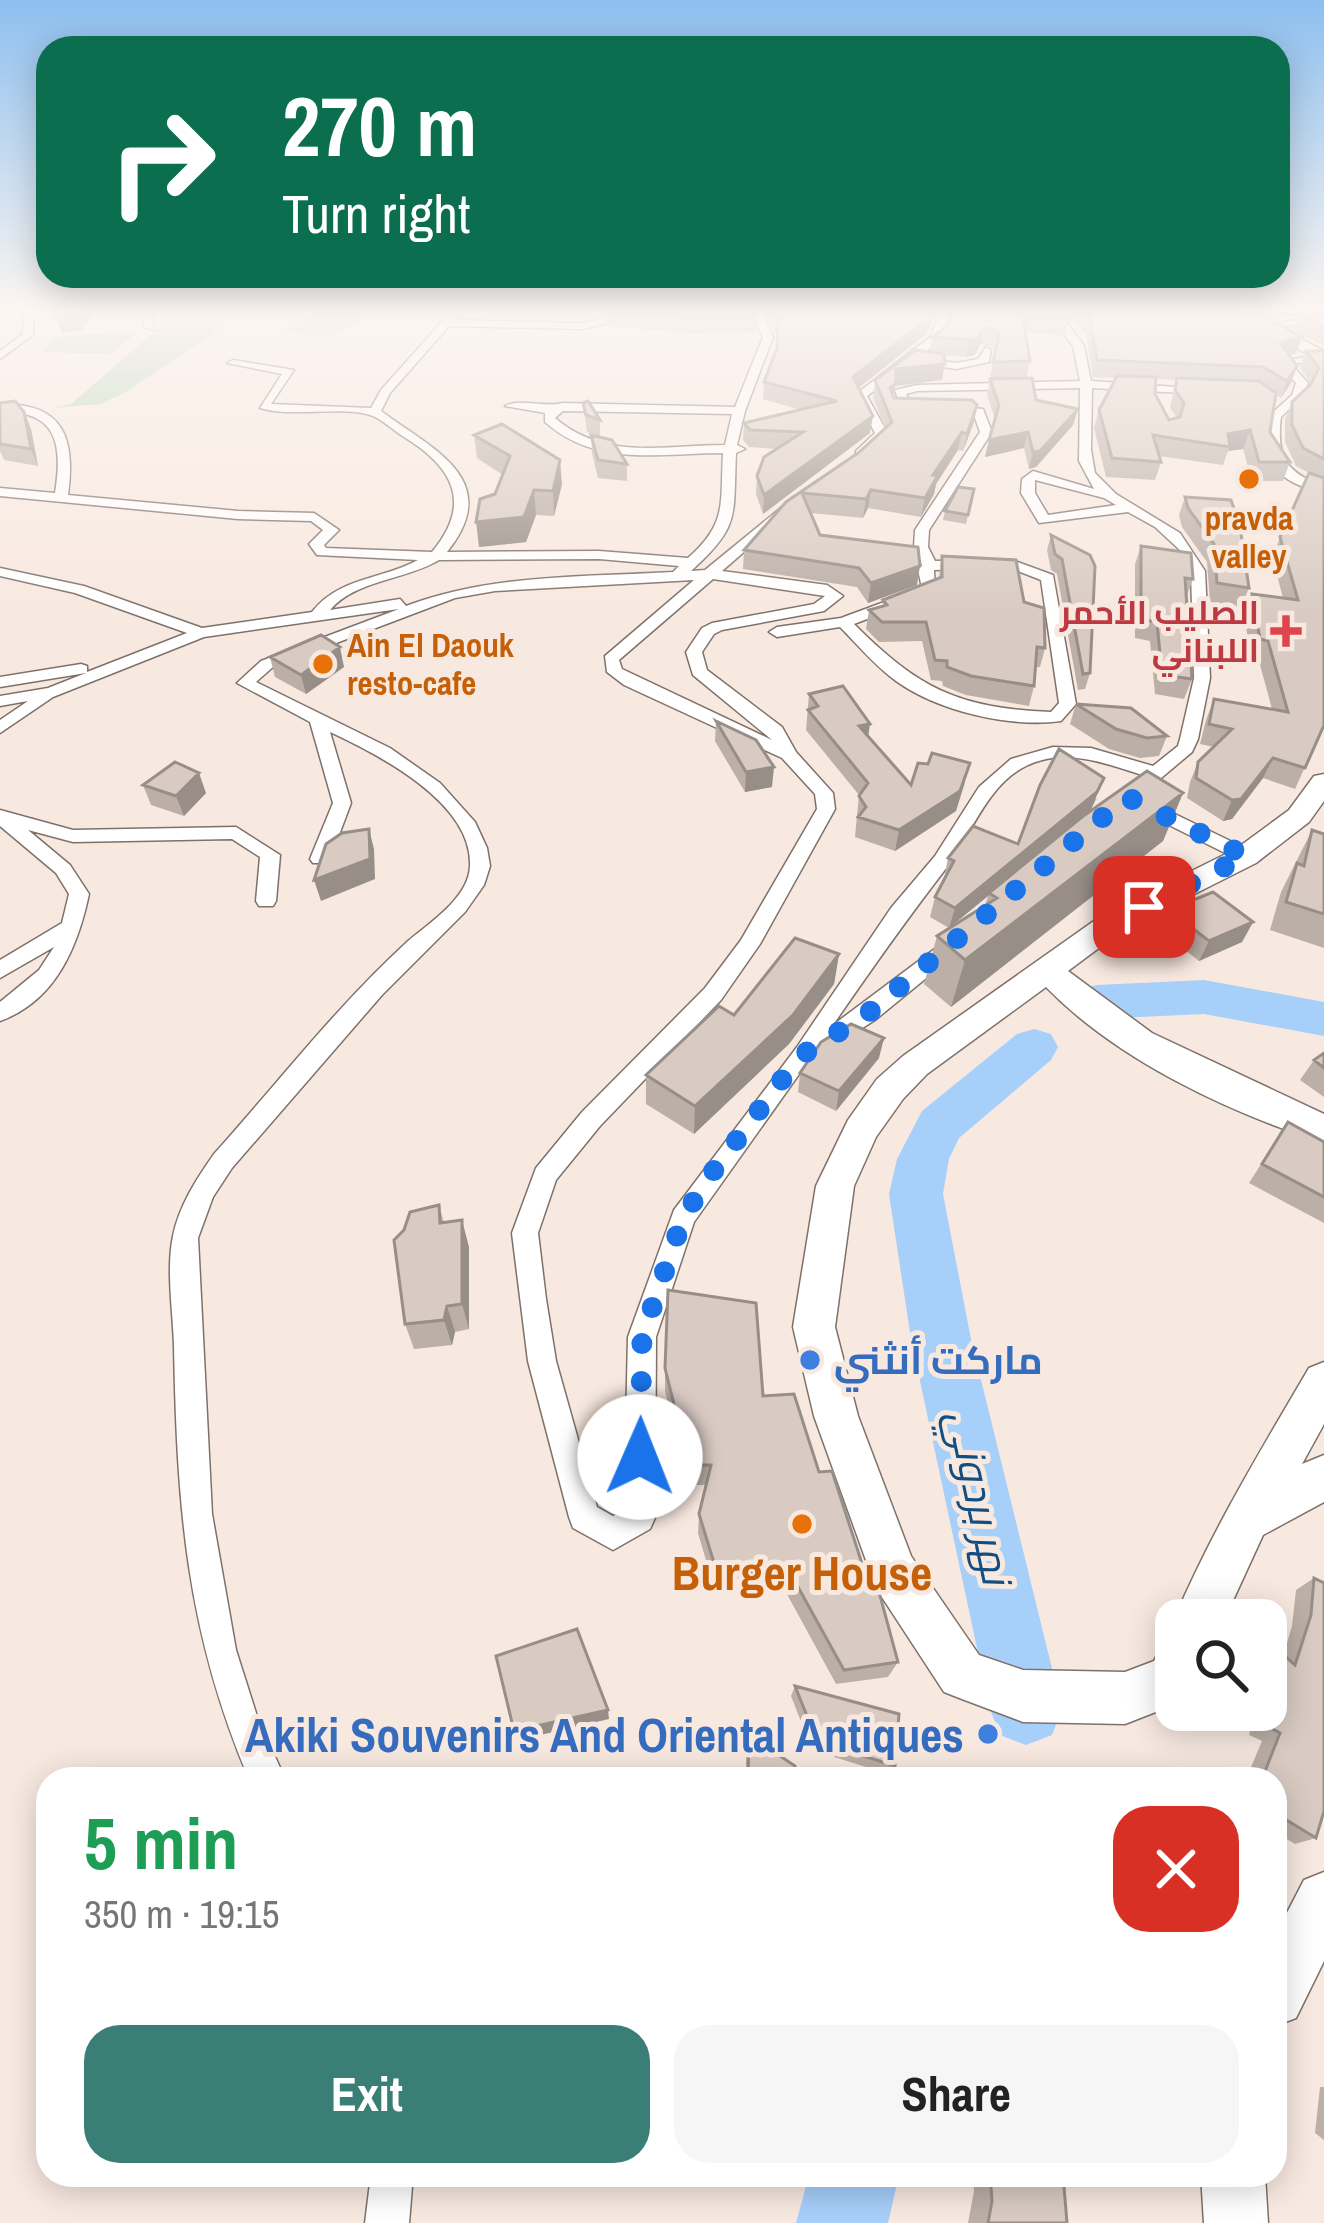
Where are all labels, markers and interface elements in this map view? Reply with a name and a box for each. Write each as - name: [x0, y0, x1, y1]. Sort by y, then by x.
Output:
- text: 270 m: [282, 69, 477, 182]
- icon: right: [84, 84, 240, 240]
- text: Turn right: [282, 177, 470, 250]
- marker: pravda valley: [1236, 466, 1262, 492]
- place label: pravda valley: [1205, 496, 1293, 578]
- place label: الصليب الأحمر اللبناني: [1059, 590, 1259, 677]
- marker: الصليب الأحمر اللبناني: [1270, 615, 1302, 647]
- place label: Ain El Daouk resto-cafe: [347, 623, 515, 705]
- marker: Ain El Daouk resto-cafe: [310, 651, 336, 677]
- pin: [1093, 856, 1195, 958]
- icon: arrive: [1111, 874, 1177, 940]
- place label: ماركت أنثني: [834, 1334, 1043, 1392]
- marker: ماركت أنثني: [797, 1347, 823, 1373]
- position arrow: [577, 1394, 703, 1520]
- water label: نهر بردوني: [928, 1405, 1027, 1594]
- marker: Burger House: [789, 1511, 815, 1537]
- place label: Burger House: [672, 1540, 932, 1605]
- map controls: [1155, 1599, 1287, 1731]
- button: search: [1155, 1599, 1287, 1731]
- place label: Akiki Souvenirs And Oriental Antiques: [245, 1702, 964, 1767]
- marker: Akiki Souvenirs And Oriental Antiques: [975, 1721, 1001, 1747]
- text: 5 min: [84, 1794, 238, 1891]
- button: close: [1113, 1806, 1239, 1932]
- text: 350 m · 19:15: [84, 1888, 280, 1940]
- button: Exit: [84, 2025, 650, 2163]
- button: Share: [674, 2025, 1239, 2163]

